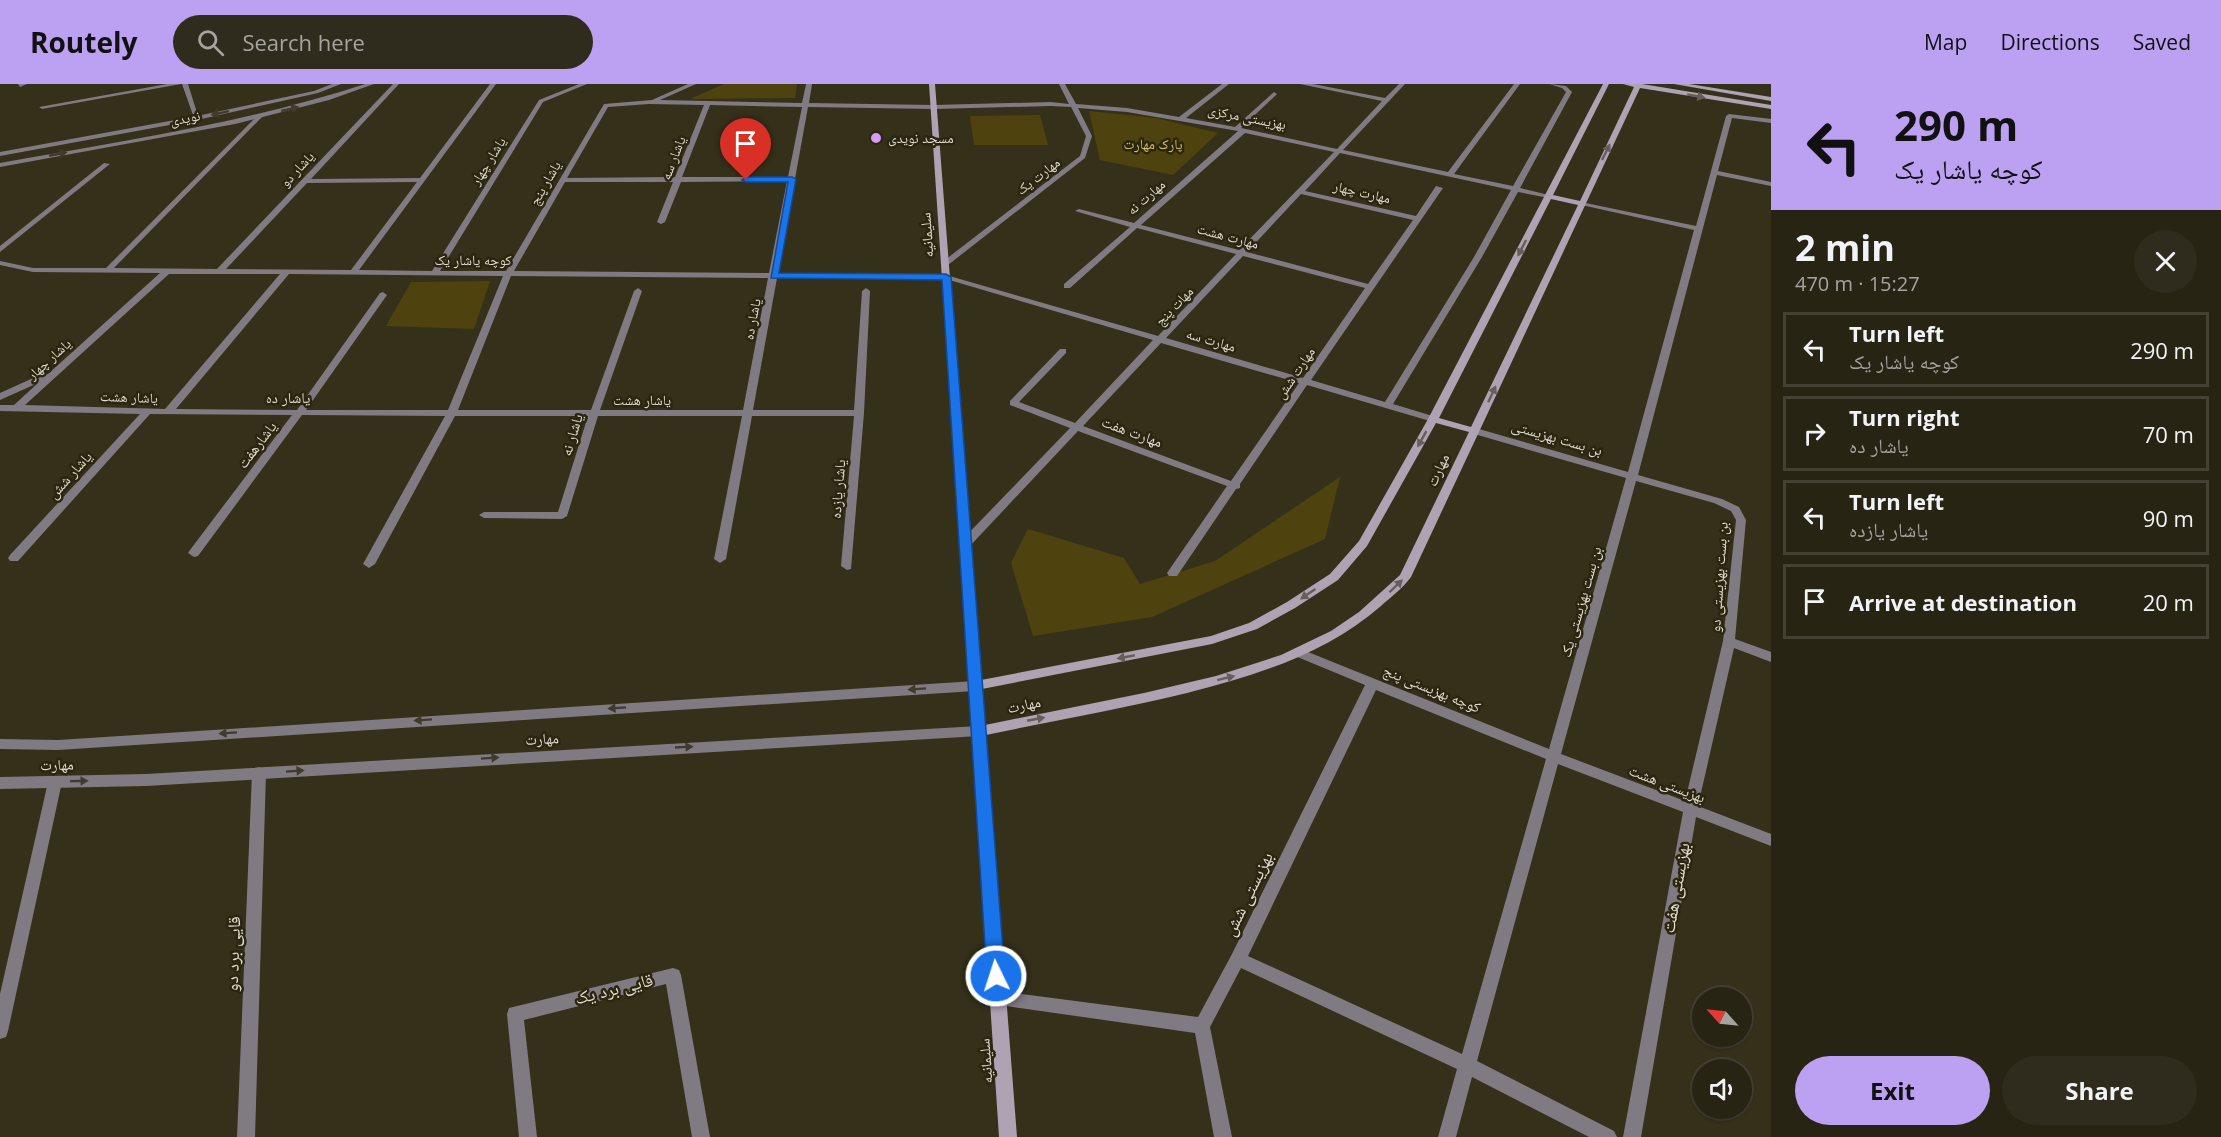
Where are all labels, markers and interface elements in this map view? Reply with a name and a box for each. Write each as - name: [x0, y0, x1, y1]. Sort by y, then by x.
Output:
- search box: [173, 15, 593, 69]
- text: Routely: [30, 23, 137, 61]
- icon: search: [194, 26, 227, 59]
- text: Search here: [242, 27, 365, 57]
- text: Map: [1924, 28, 1967, 56]
- text: Directions: [2000, 28, 2100, 56]
- text: Saved: [2133, 28, 2191, 56]
- one-way arrow: [1687, 92, 1706, 101]
- text: 290 m: [1894, 96, 2018, 153]
- street label: بهزیستی مرکزی: [1206, 100, 1288, 133]
- one-way arrow: [281, 104, 300, 113]
- street label: نویدی: [168, 105, 202, 130]
- icon: left: [1795, 108, 1873, 186]
- one-way arrow: [211, 109, 230, 118]
- pin: [720, 118, 771, 180]
- icon: arrive: [729, 127, 762, 160]
- place label: مسجد نویدی: [888, 128, 954, 147]
- marker: مسجد نویدی: [869, 131, 883, 145]
- street label: یاشار چهار: [465, 133, 510, 189]
- street label: یاشار سه: [655, 133, 690, 183]
- park label: پارک مهارت: [1124, 134, 1183, 153]
- one-way arrow: [1602, 143, 1611, 160]
- street label: یاشار دو: [275, 147, 318, 191]
- one-way arrow: [48, 150, 67, 159]
- text: کوچه یاشار یک: [1894, 150, 2043, 187]
- street label: مهارت یک: [1012, 152, 1064, 199]
- street label: یاشار پنج: [524, 157, 566, 209]
- street label: مهارت نه: [1122, 175, 1169, 219]
- street label: مهارت چهار: [1331, 175, 1393, 207]
- street label: سلیمانیه: [914, 212, 938, 258]
- street label: مهارت هشت: [1195, 218, 1261, 253]
- text: 2 min: [1795, 223, 1895, 272]
- button: close: [2134, 230, 2197, 293]
- one-way arrow: [1517, 240, 1527, 257]
- street label: کوچه یاشار یک: [434, 250, 512, 269]
- text: 470 m · 15:27: [1795, 270, 1920, 297]
- street label: مهات پنج: [1150, 282, 1198, 330]
- street label: یاشار ده: [738, 296, 765, 341]
- text: Turn left: [1849, 318, 1944, 348]
- street label: مهارت سه: [1184, 323, 1238, 356]
- icon: left: [1798, 333, 1831, 366]
- street label: یاشار چهار: [22, 334, 75, 384]
- text: 290 m: [2130, 335, 2194, 365]
- street label: مهارت شش: [1270, 343, 1319, 402]
- text: کوچه یاشار یک: [1849, 348, 1959, 375]
- one-way arrow: [1488, 385, 1497, 402]
- street label: یاشار هشت: [100, 386, 159, 407]
- street label: یاشار ده: [266, 387, 311, 407]
- street label: یاشار هشت: [613, 390, 671, 409]
- text: Turn right: [1849, 402, 1960, 432]
- street label: یاشار نه: [555, 411, 587, 458]
- street label: مهارت هفت: [1099, 411, 1166, 451]
- street label: بن بست بهزیستی: [1509, 415, 1605, 461]
- street label: یاشارهفت: [232, 417, 281, 472]
- icon: right: [1798, 417, 1831, 450]
- text: 70 m: [2143, 419, 2194, 449]
- one-way arrow: [1417, 431, 1427, 448]
- text: یاشار ده: [1849, 432, 1909, 459]
- street label: یاشار شش: [43, 446, 97, 503]
- street label: مهارت: [1421, 450, 1453, 489]
- street label: یاشار یازده: [824, 458, 850, 519]
- text: Turn left: [1849, 486, 1944, 516]
- icon: left: [1798, 501, 1831, 534]
- text: 90 m: [2143, 503, 2194, 533]
- text: یاشار یازده: [1849, 516, 1928, 543]
- street label: بن بست بهزیستی دو: [1704, 521, 1733, 633]
- street label: بن بست بهزیستی یک: [1555, 544, 1606, 660]
- one-way arrow: [1388, 579, 1403, 593]
- icon: arrive: [1798, 585, 1831, 618]
- text: Arrive at destination: [1849, 587, 2077, 617]
- text: 20 m: [2143, 587, 2194, 617]
- one-way arrow: [1300, 588, 1316, 599]
- one-way arrow: [1116, 653, 1135, 662]
- street label: کوچه بهزیستی پنج: [1380, 659, 1484, 718]
- one-way arrow: [1218, 673, 1236, 682]
- one-way arrow: [907, 685, 926, 694]
- street label: مهارت: [1005, 691, 1042, 717]
- one-way arrow: [608, 703, 627, 712]
- one-way arrow: [1027, 714, 1046, 723]
- one-way arrow: [413, 715, 432, 725]
- street label: مهارت: [525, 727, 559, 749]
- one-way arrow: [219, 728, 238, 738]
- one-way arrow: [675, 743, 694, 752]
- one-way arrow: [480, 753, 499, 763]
- street label: مهارت: [40, 754, 74, 774]
- street label: بهزیستی هشت: [1626, 759, 1708, 808]
- one-way arrow: [286, 766, 305, 775]
- one-way arrow: [70, 777, 89, 786]
- street label: بهزیستی هفت: [1655, 841, 1695, 935]
- street label: بهزیستی شش: [1216, 847, 1278, 940]
- street label: قایی برد دو: [219, 916, 245, 992]
- position arrow: [964, 944, 1028, 1008]
- street label: قایی برد یک: [572, 967, 655, 1009]
- north arrow: [1692, 987, 1752, 1047]
- map controls: [1692, 987, 1752, 1119]
- street label: سلیمانیه: [973, 1038, 997, 1084]
- button: Exit: [1795, 1056, 1990, 1125]
- button: Share: [2002, 1056, 2197, 1125]
- button: sound: [1692, 1059, 1752, 1119]

